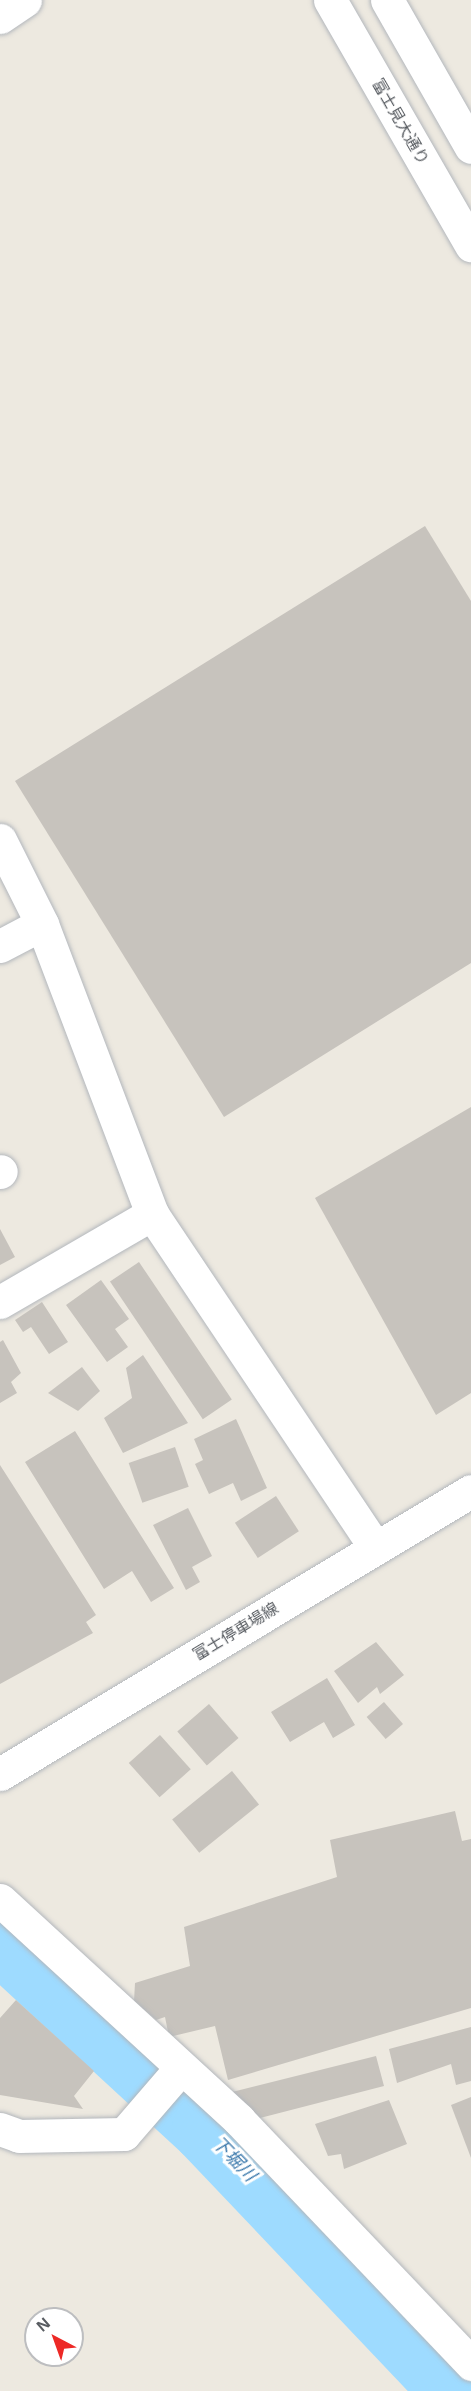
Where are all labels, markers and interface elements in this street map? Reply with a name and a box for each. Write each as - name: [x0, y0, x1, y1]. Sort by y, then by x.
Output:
- street label: 富士見大通り: [368, 76, 432, 168]
- street label: 富士停車場線: [190, 1599, 282, 1665]
- water label: 下堀川: [207, 2132, 261, 2186]
- north arrow: [24, 2307, 84, 2367]
- text: N: [33, 2314, 53, 2335]

